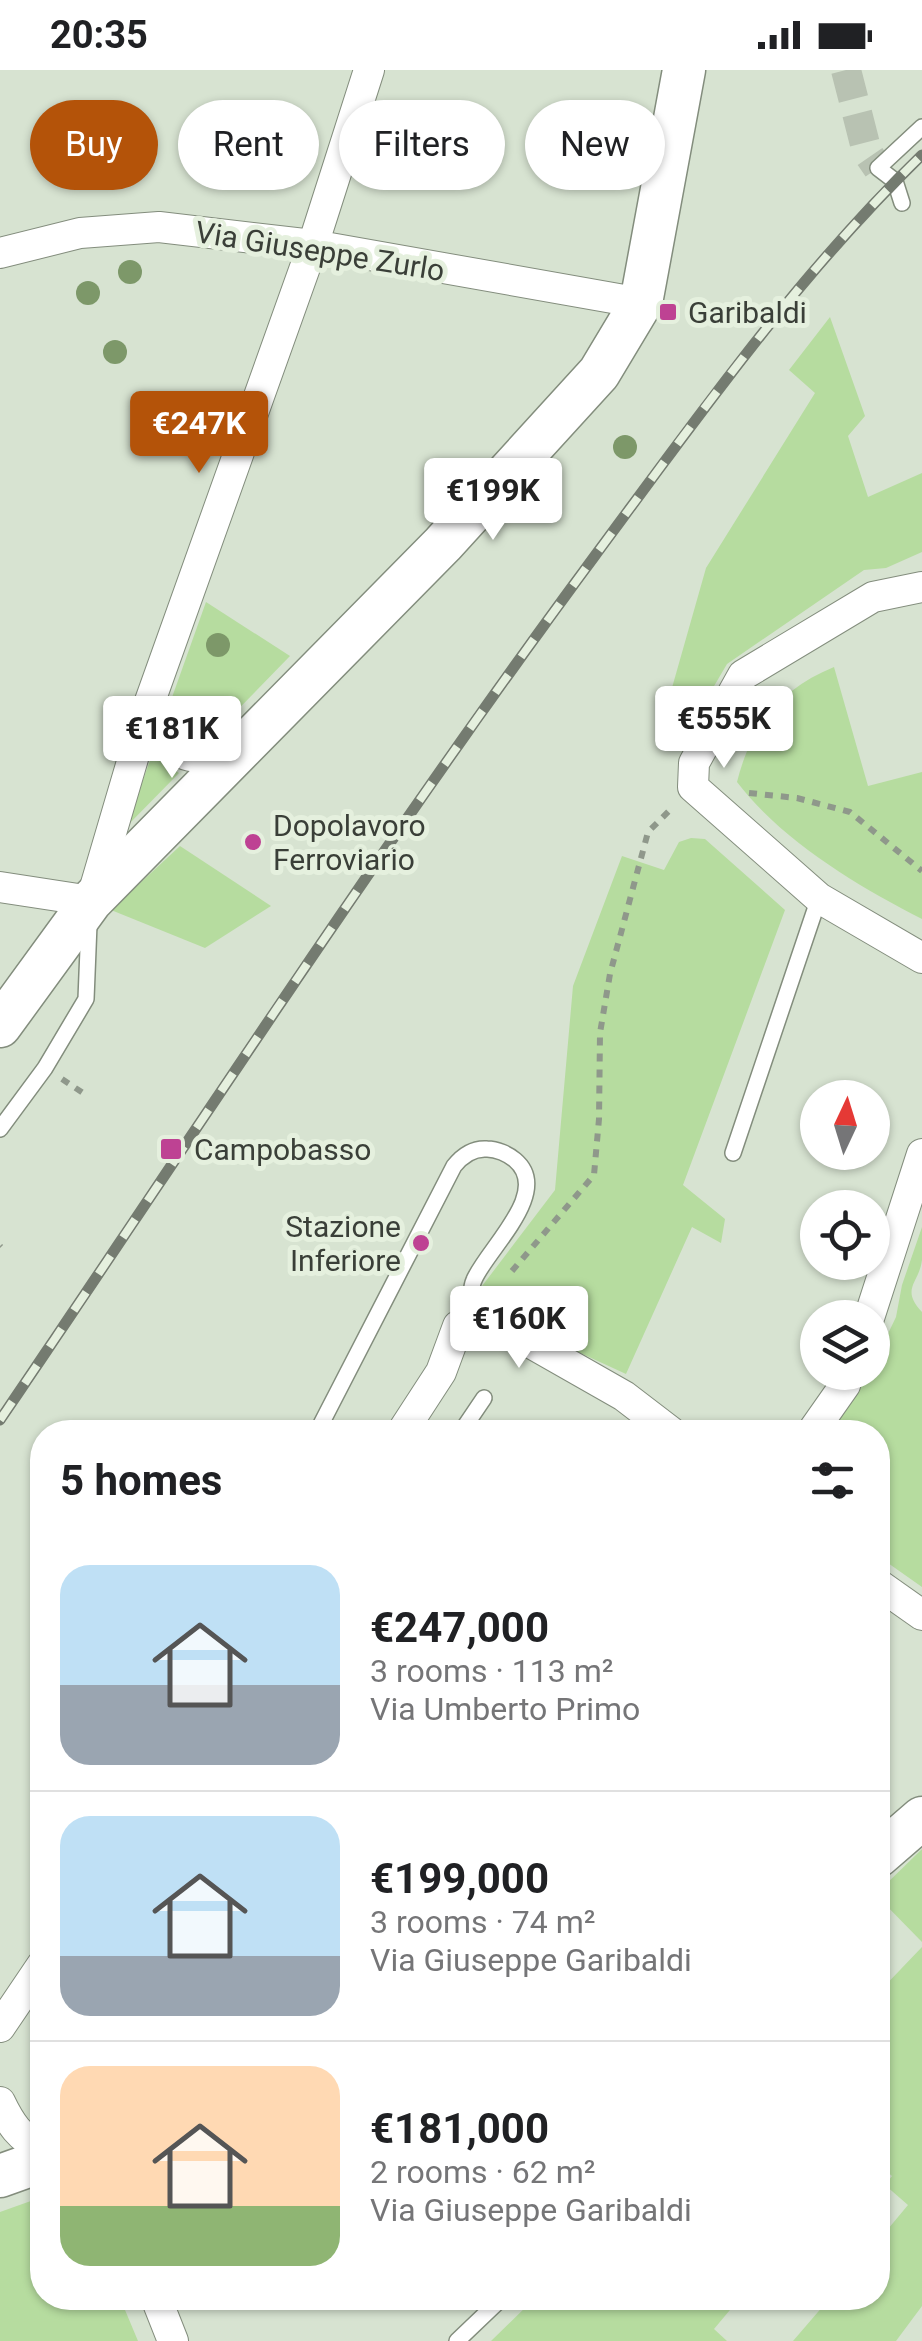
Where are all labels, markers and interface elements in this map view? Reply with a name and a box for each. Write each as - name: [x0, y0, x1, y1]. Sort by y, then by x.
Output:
- text: 20:35: [50, 13, 148, 57]
- chip: Buy: [30, 100, 158, 190]
- chip: Rent: [178, 100, 319, 190]
- chip: Filters: [339, 100, 505, 190]
- chip: New: [525, 100, 665, 190]
- street label: Via Giuseppe Zurlo: [193, 214, 447, 288]
- place label: Garibaldi: [688, 295, 807, 330]
- marker: Garibaldi: [657, 301, 679, 323]
- pin: €247K: [129, 391, 269, 476]
- text: €247K: [152, 404, 246, 442]
- pin: €199K: [423, 458, 563, 543]
- text: €199K: [446, 471, 540, 509]
- pin: €555K: [654, 686, 794, 771]
- pin: €181K: [102, 696, 242, 781]
- text: €555K: [677, 699, 771, 737]
- text: €181K: [125, 709, 219, 747]
- place label: Dopolavoro Ferroviario: [273, 808, 426, 877]
- marker: Dopolavoro Ferroviario: [242, 831, 264, 853]
- north arrow: [800, 1080, 890, 1170]
- map controls: [800, 1080, 890, 1390]
- place label: Campobasso: [194, 1132, 371, 1167]
- marker: Campobasso: [158, 1136, 184, 1162]
- button: locate: [800, 1190, 890, 1280]
- place label: Stazione Inferiore: [285, 1209, 401, 1278]
- marker: Stazione Inferiore: [410, 1232, 432, 1254]
- pin: €160K: [449, 1286, 589, 1371]
- text: €160K: [472, 1299, 566, 1337]
- button: layers: [800, 1300, 890, 1390]
- icon: filters: [805, 1453, 860, 1508]
- text: 5 homes: [60, 1456, 222, 1505]
- text: €247,000: [370, 1603, 549, 1652]
- icon: home: [140, 1605, 260, 1725]
- text: 3 rooms · 113 m²: [370, 1652, 613, 1690]
- text: Via Umberto Primo: [370, 1690, 640, 1728]
- text: €199,000: [370, 1854, 549, 1903]
- icon: home: [140, 1856, 260, 1976]
- text: 3 rooms · 74 m²: [370, 1903, 595, 1941]
- text: Via Giuseppe Garibaldi: [370, 1941, 692, 1979]
- text: €181,000: [370, 2104, 549, 2153]
- icon: home: [140, 2106, 260, 2226]
- text: 2 rooms · 62 m²: [370, 2153, 595, 2191]
- text: Via Giuseppe Garibaldi: [370, 2191, 692, 2229]

